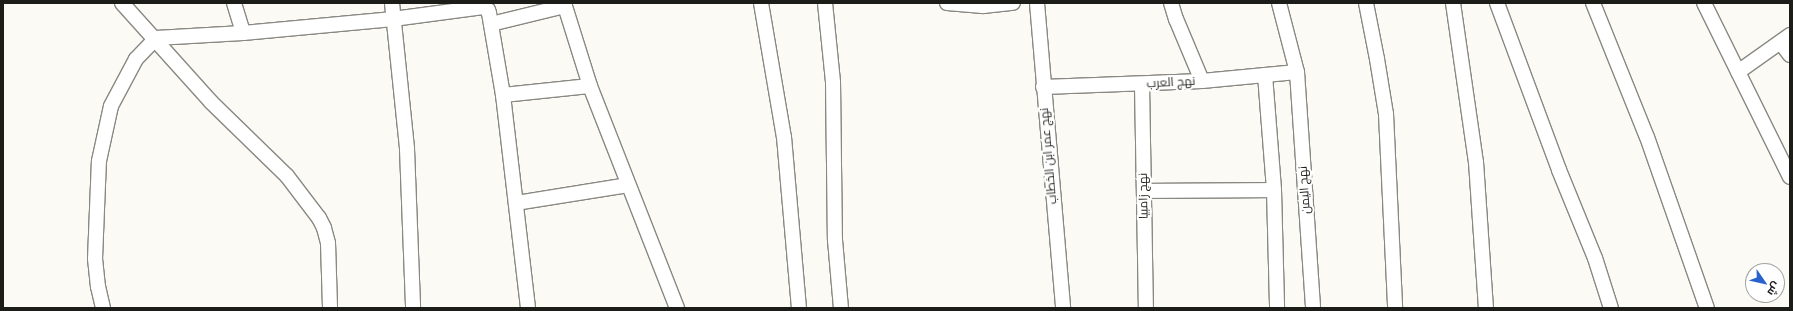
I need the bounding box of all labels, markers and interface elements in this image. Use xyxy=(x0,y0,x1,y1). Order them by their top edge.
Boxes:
street label: نهج العرب xyxy=(1146,75,1196,91)
street label: نهج عمر ابن الخطاب xyxy=(1038,107,1060,205)
street label: نهج اليمن xyxy=(1296,165,1314,215)
street label: نهج زامبيا xyxy=(1136,173,1152,219)
north arrow xyxy=(1745,263,1785,303)
text: ش xyxy=(1765,280,1783,298)

